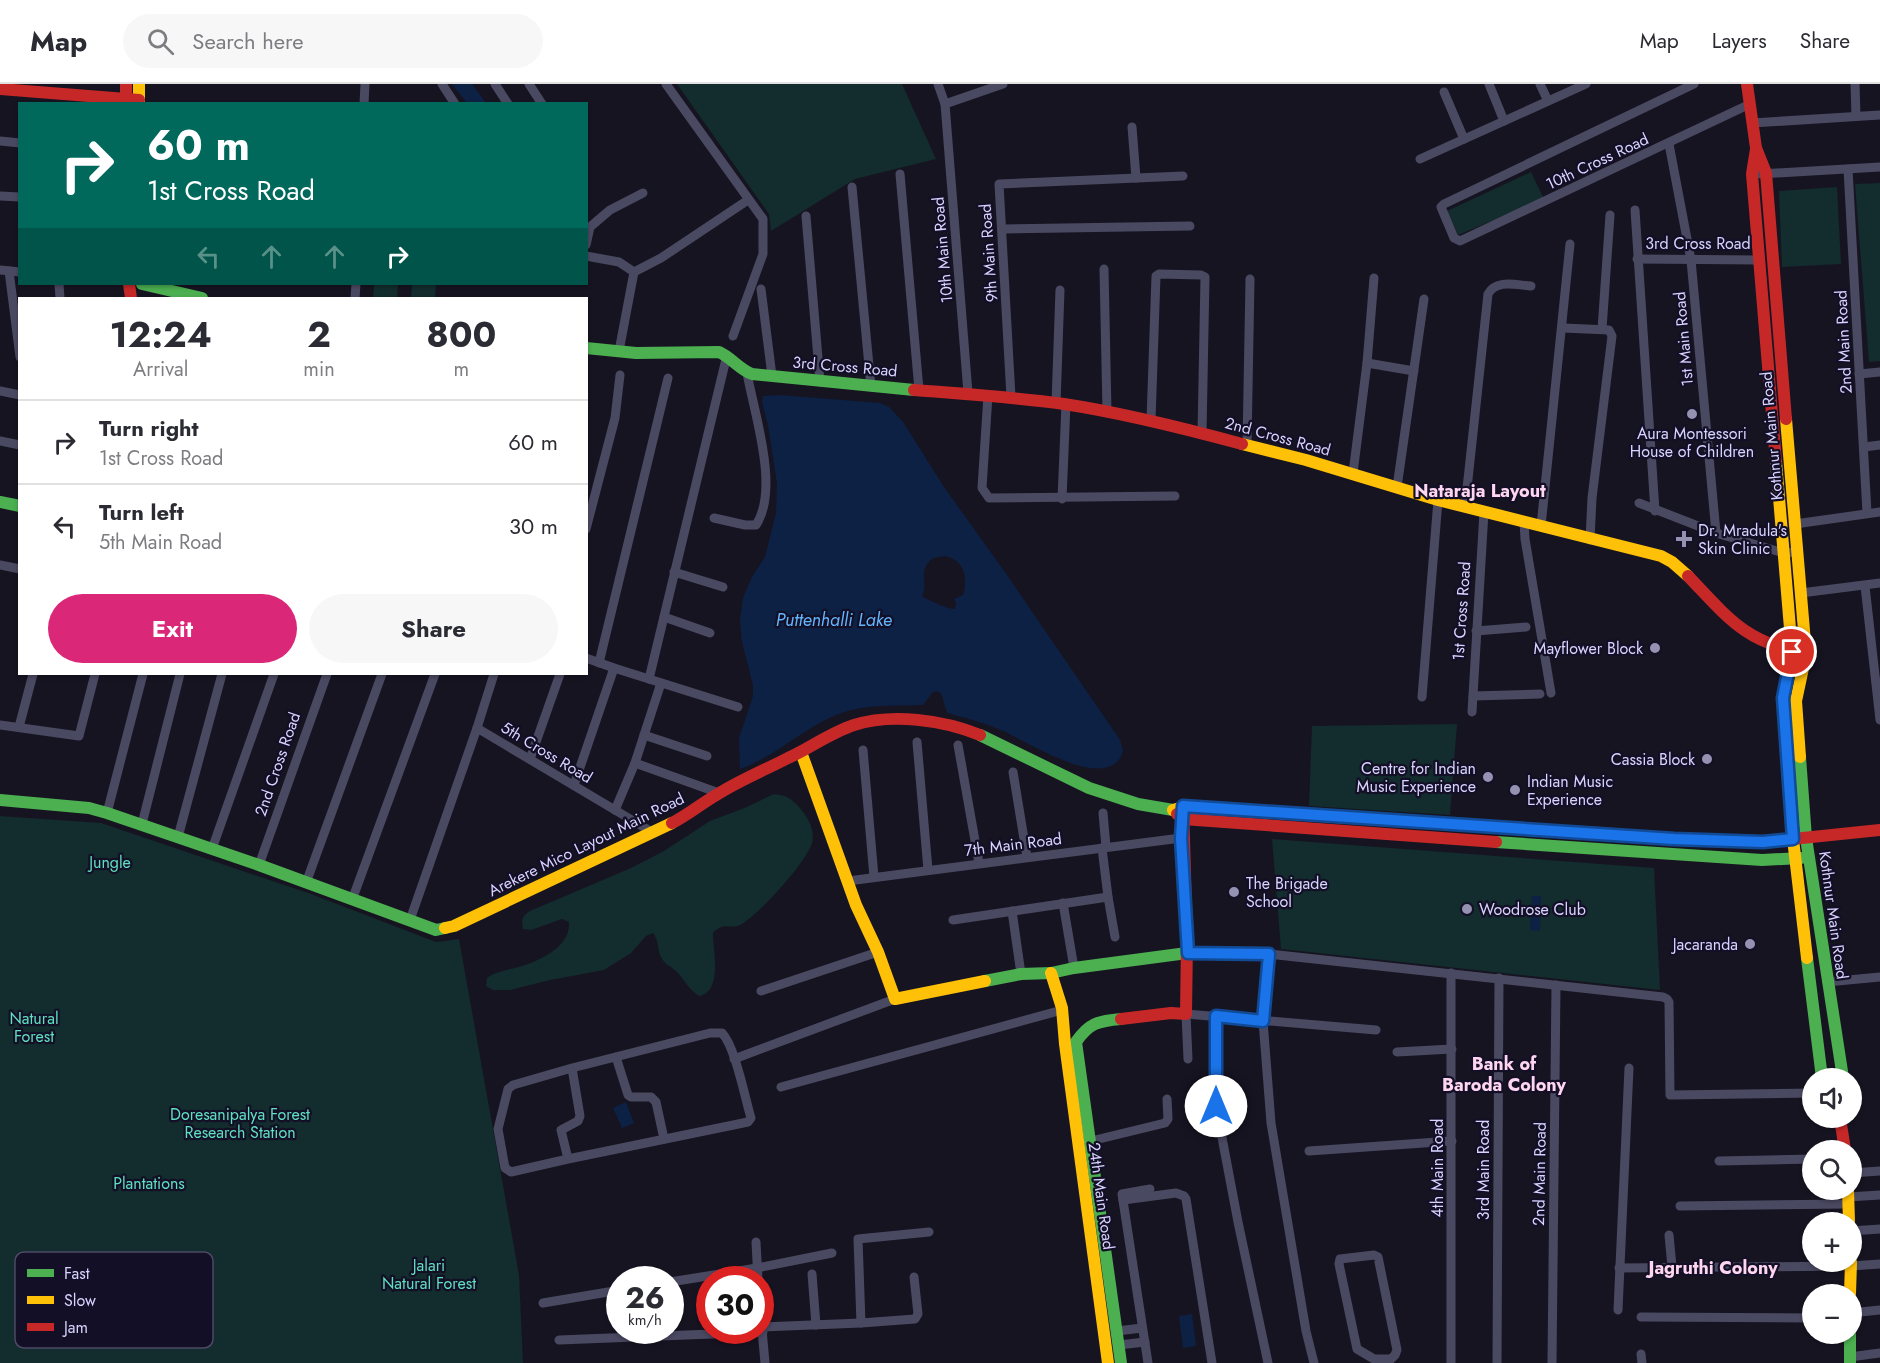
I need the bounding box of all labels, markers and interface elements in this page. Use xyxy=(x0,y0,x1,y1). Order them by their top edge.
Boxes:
search box xyxy=(123,14,543,68)
text: Map xyxy=(30,21,87,62)
icon: search xyxy=(144,25,177,58)
text: Search here xyxy=(192,25,304,57)
text: Map xyxy=(1640,26,1679,56)
text: Layers xyxy=(1712,26,1767,56)
text: Share xyxy=(1800,26,1850,56)
text: 60 m xyxy=(147,115,250,176)
icon: right xyxy=(48,126,126,204)
street label: 10th Cross Road xyxy=(1542,128,1652,195)
text: 1st Cross Road xyxy=(147,171,315,210)
street label: 10th Main Road xyxy=(926,196,959,304)
street label: 9th Main Road xyxy=(974,203,1003,303)
street label: 3rd Cross Road xyxy=(1645,232,1751,255)
icon: left xyxy=(192,240,225,273)
icon: ahead xyxy=(255,240,288,273)
icon: ahead xyxy=(318,240,351,273)
icon: right xyxy=(381,240,414,273)
street label: 2nd Main Road xyxy=(1829,289,1858,394)
street label: 1st Main Road xyxy=(1668,291,1699,387)
text: 12:24 xyxy=(110,308,212,360)
text: 2 xyxy=(307,308,331,360)
text: 800 xyxy=(426,308,496,360)
street label: 3rd Cross Road xyxy=(792,350,898,383)
text: Arrival xyxy=(133,355,188,384)
text: min xyxy=(303,355,335,384)
text: m xyxy=(454,355,469,384)
street label: Kothnur Main Road xyxy=(1754,371,1789,501)
marker: Aura Montessori House of Children xyxy=(1685,407,1699,421)
street label: 2nd Cross Road xyxy=(1222,411,1333,462)
text: Turn right xyxy=(99,412,199,444)
place label: Aura Montessori House of Children xyxy=(1630,422,1754,463)
icon: right xyxy=(48,426,81,459)
text: 60 m xyxy=(508,426,558,458)
text: 1st Cross Road xyxy=(99,444,223,473)
district label: Nataraja Layout xyxy=(1414,478,1546,504)
text: Turn left xyxy=(99,496,184,528)
icon: left xyxy=(48,510,81,543)
text: 30 m xyxy=(509,510,558,542)
place label: Dr. Mradula's Skin Clinic xyxy=(1698,519,1787,560)
text: 5th Main Road xyxy=(99,528,222,557)
marker: Dr. Mradula's Skin Clinic xyxy=(1675,530,1693,548)
street label: 1st Cross Road xyxy=(1447,561,1476,661)
button: Exit xyxy=(48,594,297,663)
button: Share xyxy=(309,594,558,663)
water label: Puttenhalli Lake xyxy=(776,607,892,633)
pin xyxy=(1766,626,1817,677)
icon: arrive xyxy=(1775,635,1808,668)
place label: Mayflower Block xyxy=(1533,637,1644,660)
marker: Mayflower Block xyxy=(1648,641,1662,655)
street label: 2nd Cross Road xyxy=(249,709,306,819)
street label: 5th Cross Road xyxy=(497,716,597,789)
place label: Cassia Block xyxy=(1611,748,1696,771)
marker: Cassia Block xyxy=(1700,752,1714,766)
place label: Centre for Indian Music Experience xyxy=(1357,757,1476,798)
marker: Centre for Indian Music Experience xyxy=(1481,770,1495,784)
place label: Indian Music Experience xyxy=(1527,770,1613,811)
marker: Indian Music Experience xyxy=(1508,783,1522,797)
street label: Arekere Mico Layout Main Road xyxy=(484,787,688,902)
street label: 7th Main Road xyxy=(963,827,1063,862)
street label: Kothnur Main Road xyxy=(1813,850,1854,981)
park label: Jungle xyxy=(87,851,131,874)
place label: The Brigade School xyxy=(1246,872,1328,913)
marker: The Brigade School xyxy=(1227,885,1241,899)
place label: Woodrose Club xyxy=(1479,898,1586,921)
marker: Woodrose Club xyxy=(1460,902,1474,916)
place label: Jacaranda xyxy=(1671,933,1738,956)
marker: Jacaranda xyxy=(1743,937,1757,951)
park label: Natural Forest xyxy=(9,1007,59,1048)
district label: Bank of Baroda Colony xyxy=(1442,1051,1567,1098)
map controls xyxy=(1802,1068,1862,1344)
button: sound xyxy=(1802,1068,1862,1128)
position arrow xyxy=(1184,1074,1248,1138)
park label: Doresanipalya Forest Research Station xyxy=(170,1103,310,1144)
street label: 4th Main Road xyxy=(1426,1119,1449,1217)
street label: 3rd Main Road xyxy=(1472,1120,1495,1220)
street label: 2nd Main Road xyxy=(1527,1122,1552,1226)
button: search xyxy=(1802,1140,1862,1200)
street label: 24th Main Road xyxy=(1083,1141,1120,1251)
park label: Plantations xyxy=(113,1172,185,1195)
button: + xyxy=(1802,1212,1862,1272)
legend xyxy=(15,1252,213,1348)
park label: Jalari Natural Forest xyxy=(382,1254,476,1295)
district label: Jagruthi Colony xyxy=(1645,1255,1778,1281)
text: Fast xyxy=(64,1262,90,1285)
speed limit sign: 30 xyxy=(696,1266,774,1344)
text: 26 xyxy=(625,1276,665,1319)
button: − xyxy=(1802,1284,1862,1344)
text: Slow xyxy=(64,1289,96,1312)
text: km/h xyxy=(628,1309,662,1331)
text: Jam xyxy=(62,1316,88,1339)

